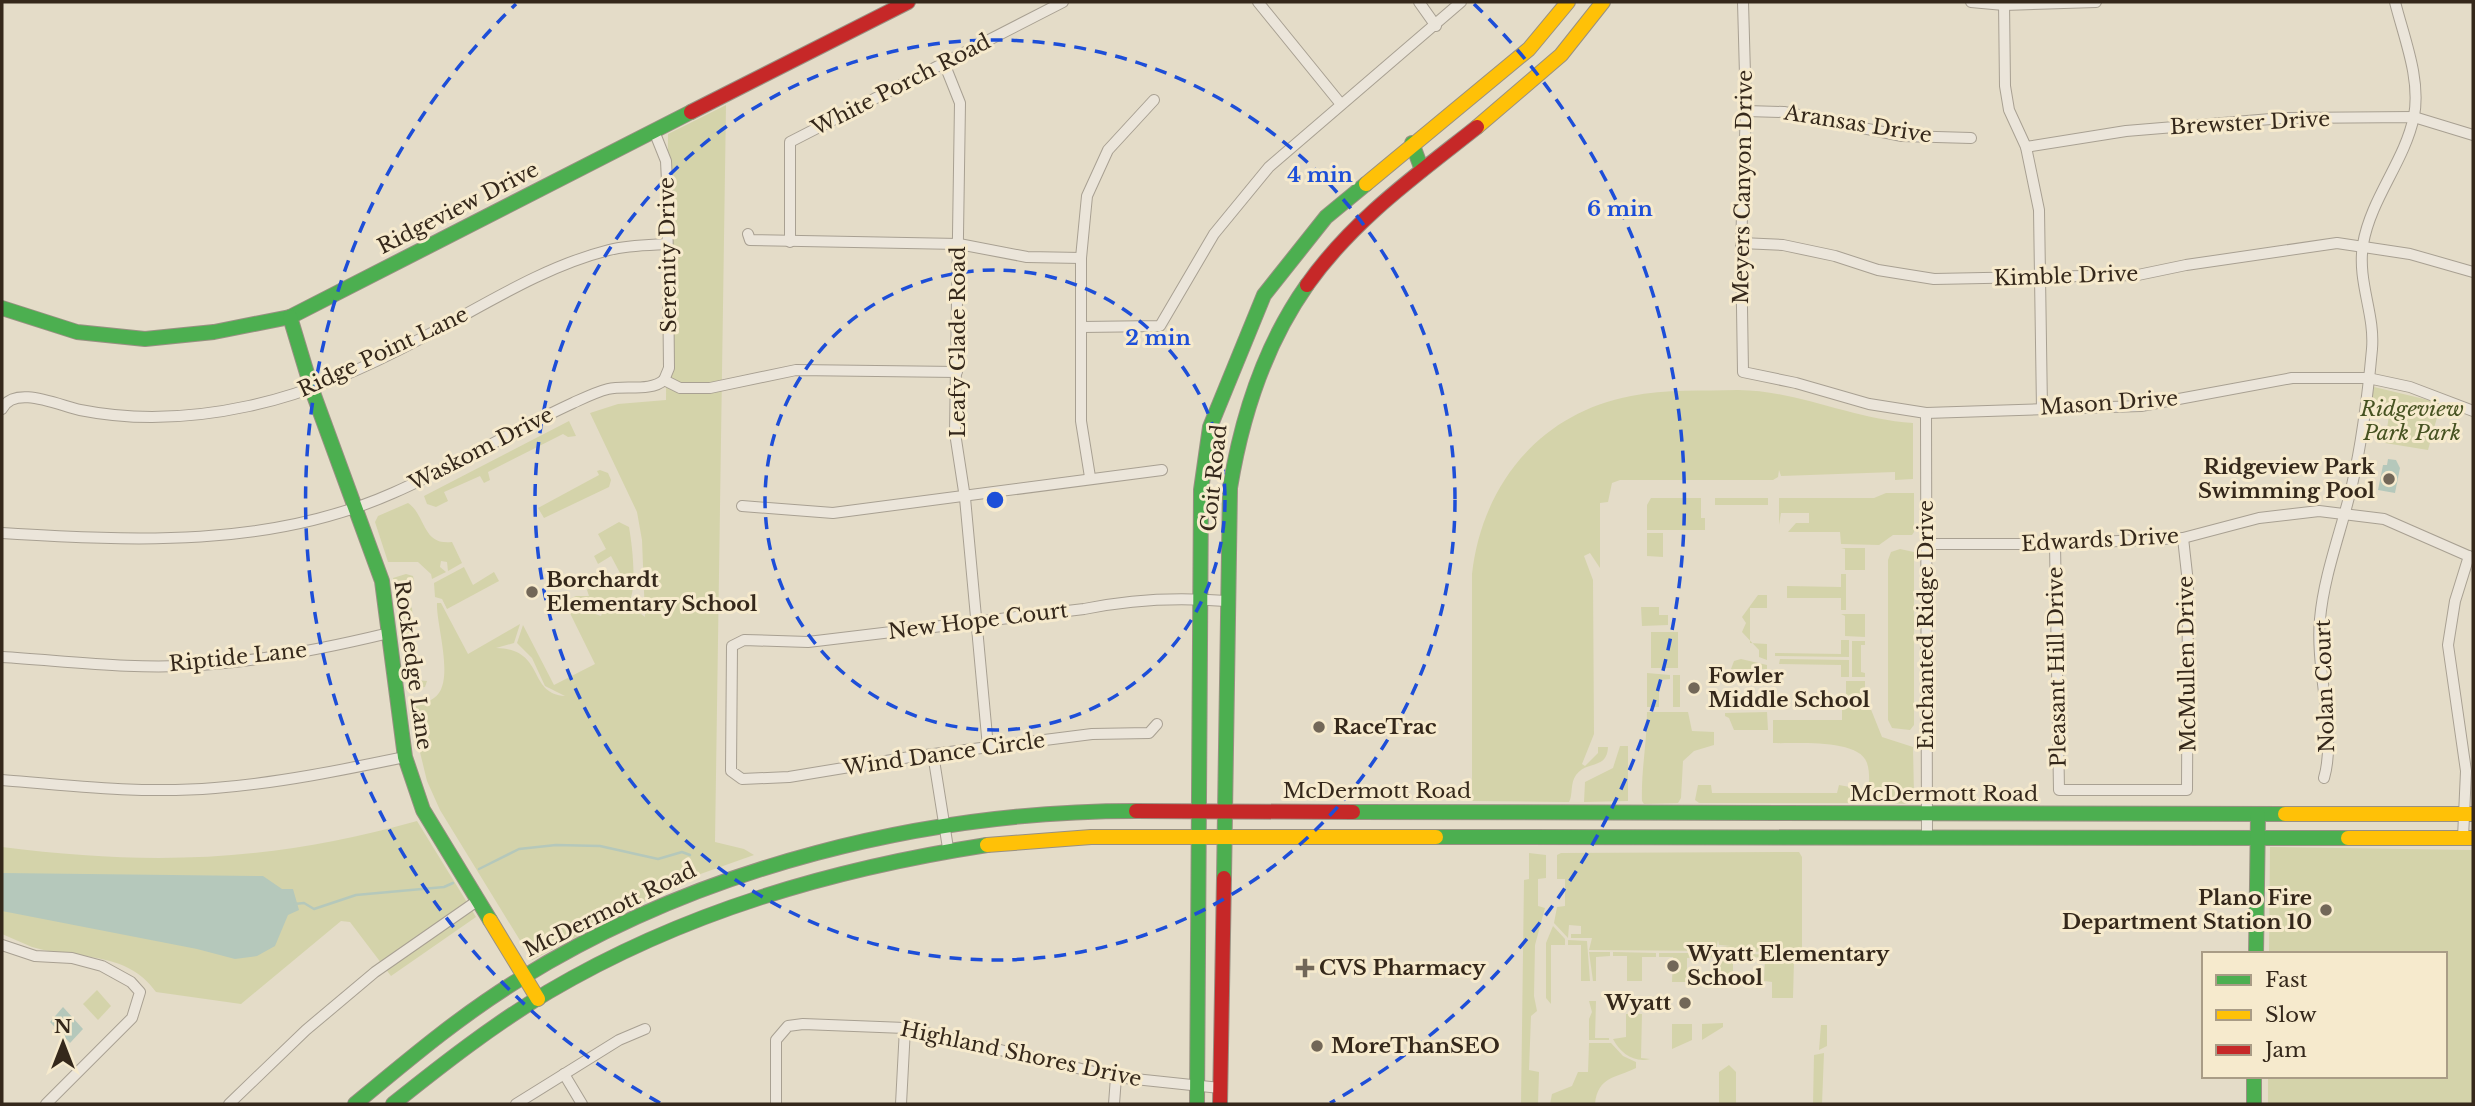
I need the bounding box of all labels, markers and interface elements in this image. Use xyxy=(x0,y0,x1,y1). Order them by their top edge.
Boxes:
street label: White Porch Road xyxy=(806,29,995,142)
street label: Meyers Canyon Drive xyxy=(1728,70,1758,304)
street label: Aransas Drive xyxy=(1781,99,1934,149)
street label: Brewster Drive xyxy=(2169,106,2331,140)
street label: Ridgeview Drive xyxy=(373,156,543,260)
text: 4 min xyxy=(1287,162,1353,188)
street label: Serenity Drive xyxy=(654,177,682,333)
text: 6 min xyxy=(1587,196,1653,222)
street label: Leafy Glade Road xyxy=(945,246,971,438)
street label: Kimble Drive xyxy=(1993,260,2139,292)
street label: Ridge Point Lane xyxy=(294,301,472,403)
text: 2 min xyxy=(1125,325,1191,351)
street label: Mason Drive xyxy=(2039,385,2179,421)
park label: Ridgeview Park Park xyxy=(2359,396,2464,446)
street label: Waskom Drive xyxy=(404,401,558,497)
street label: Coit Road xyxy=(1195,423,1233,533)
place label: Ridgeview Park Swimming Pool xyxy=(2198,454,2376,504)
marker: Ridgeview Park Swimming Pool xyxy=(2381,471,2397,487)
centre of rings xyxy=(983,488,1007,512)
street label: Enchanted Ridge Drive xyxy=(1913,500,1939,750)
street label: Edwards Drive xyxy=(2020,523,2180,557)
street label: Pleasant Hill Drive xyxy=(2042,566,2072,768)
place label: Borchardt Elementary School xyxy=(546,567,758,617)
street label: McMullen Drive xyxy=(2172,576,2202,752)
street label: Rockledge Lane xyxy=(388,578,438,752)
marker: Borchardt Elementary School xyxy=(524,584,540,600)
street label: New Hope Court xyxy=(887,597,1069,645)
street label: Nolan Court xyxy=(2310,619,2340,753)
street label: Riptide Lane xyxy=(168,637,308,677)
place label: Fowler Middle School xyxy=(1708,663,1871,713)
marker: Fowler Middle School xyxy=(1686,680,1702,696)
place label: RaceTrac xyxy=(1333,714,1437,740)
marker: RaceTrac xyxy=(1311,719,1327,735)
street label: Wind Dance Circle xyxy=(840,727,1047,781)
street label: McDermott Road xyxy=(1283,778,1471,804)
street label: McDermott Road xyxy=(1850,781,2038,807)
street label: McDermott Road xyxy=(520,857,700,963)
place label: Plano Fire Department Station 10 xyxy=(2062,885,2312,935)
marker: Plano Fire Department Station 10 xyxy=(2318,902,2334,918)
place label: Wyatt Elementary School xyxy=(1686,941,1890,991)
legend xyxy=(2202,952,2447,1078)
place label: CVS Pharmacy xyxy=(1319,955,1486,981)
marker: Wyatt Elementary School xyxy=(1665,958,1681,974)
marker: CVS Pharmacy xyxy=(1297,960,1313,976)
text: Fast xyxy=(2265,967,2307,993)
place label: Wyatt xyxy=(1604,990,1671,1016)
marker: Wyatt xyxy=(1677,995,1693,1011)
text: Slow xyxy=(2265,1002,2317,1028)
north arrow xyxy=(28,1008,98,1078)
text: N xyxy=(54,1015,72,1038)
street label: Highland Shores Drive xyxy=(898,1016,1144,1092)
place label: MoreThanSEO xyxy=(1331,1033,1500,1059)
text: Jam xyxy=(2262,1037,2307,1063)
marker: MoreThanSEO xyxy=(1309,1038,1325,1054)

